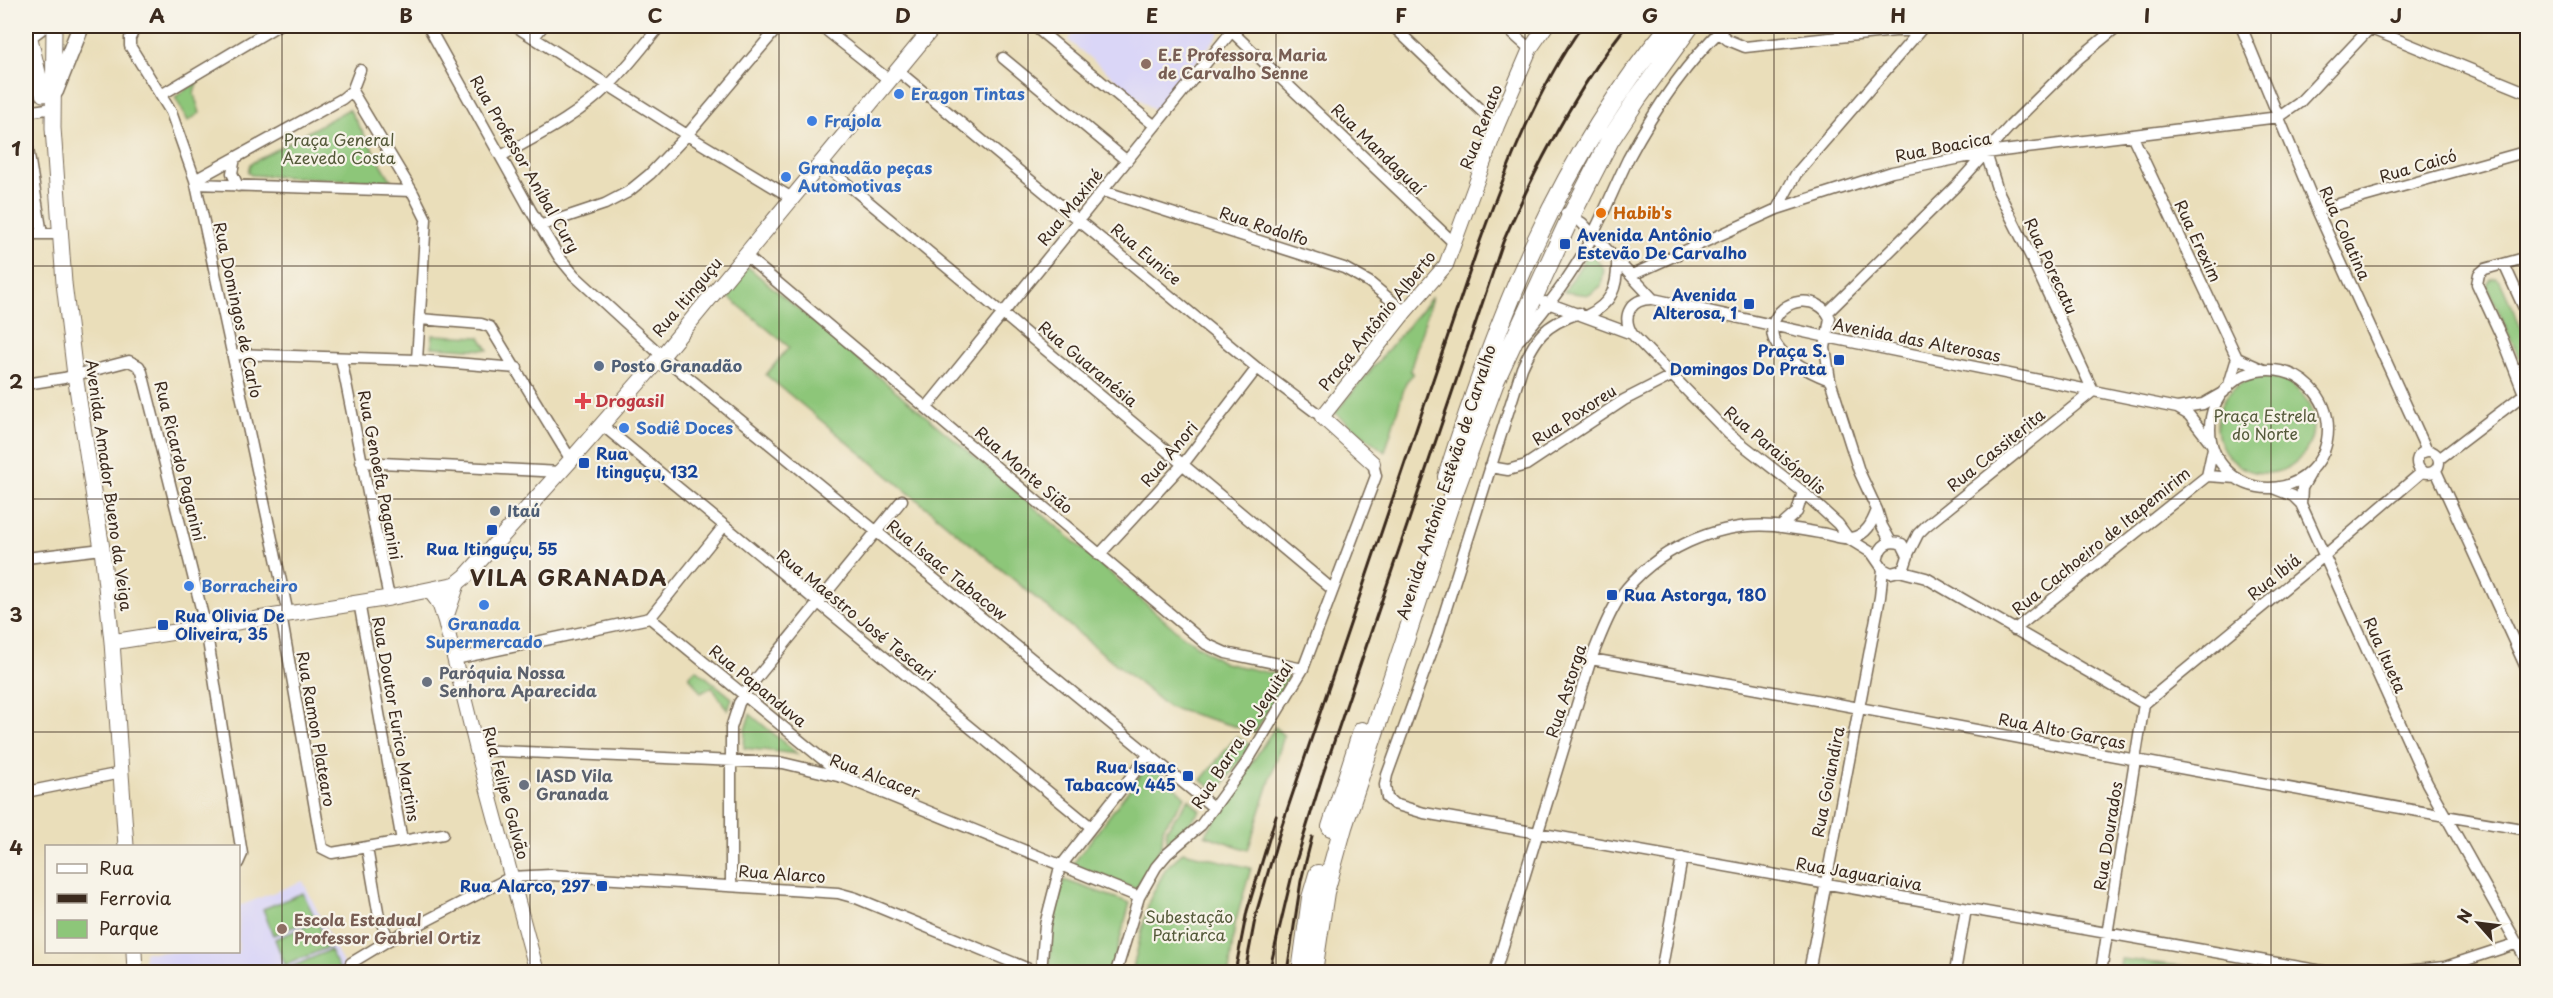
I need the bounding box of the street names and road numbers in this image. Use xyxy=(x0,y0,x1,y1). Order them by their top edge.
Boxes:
street label: Rua Professor Aníbal Cury xyxy=(465,70,587,257)
street label: Rua Renato xyxy=(1453,81,1507,173)
street label: Rua Mandaguaí xyxy=(1326,97,1431,200)
street label: Rua Boacica xyxy=(1893,125,1993,167)
street label: Rua Caicó xyxy=(2376,143,2459,188)
street label: Rua Maxiné xyxy=(1031,163,1108,250)
street label: Rua Colatina xyxy=(2314,182,2377,284)
street label: Rua Erexim xyxy=(2169,196,2228,286)
street label: Rua Rodolfo xyxy=(1217,199,1312,251)
street label: Rua Porecatu xyxy=(2019,213,2085,318)
street label: Rua Eunice xyxy=(1106,217,1187,290)
street label: Rua Domingos de Carlo xyxy=(209,220,269,400)
street label: Praça Antônio Alberto xyxy=(1312,245,1441,396)
street label: Rua Itinguçu xyxy=(646,251,727,342)
street label: Avenida das Alterosas xyxy=(1831,311,2003,367)
street label: Rua Guaranésia xyxy=(1034,314,1144,412)
street label: Avenida Antônio Estêvão de Carvalho xyxy=(1389,341,1501,622)
street label: Avenida Amador Bueno da Veiga xyxy=(80,358,140,612)
street label: Rua Ricardo Paganini xyxy=(149,378,212,543)
street label: Rua Poxoreu xyxy=(1527,378,1620,450)
street label: Rua Genoefa Paganini xyxy=(353,388,409,562)
street label: Rua Paraisópolis xyxy=(1720,399,1832,499)
street label: Rua Cassiterita xyxy=(1941,402,2050,496)
street label: Rua Anori xyxy=(1134,416,1203,491)
street label: Rua Monte Sião xyxy=(970,420,1079,519)
street label: Rua Cachoeiro de Itapemirim xyxy=(2006,461,2195,620)
street label: Rua Isaac Tabacow xyxy=(882,513,1014,626)
street label: Rua Maestro José Tescari xyxy=(772,543,941,686)
street label: Rua Ibiá xyxy=(2241,547,2305,605)
street label: Rua Itueta xyxy=(2358,613,2413,697)
street label: Rua Doutor Eurico Martins xyxy=(367,614,427,823)
street label: Rua Papanduva xyxy=(705,638,813,732)
street label: Rua Astorga xyxy=(1539,641,1591,741)
street label: Rua Ramon Platearo xyxy=(291,649,342,809)
street label: Rua Barra do Jequitaí xyxy=(1184,655,1298,813)
street label: Rua Alto Garças xyxy=(1996,706,2128,754)
street label: Rua Felipe Galvão xyxy=(478,724,536,862)
street label: Rua Goiandira xyxy=(1805,724,1850,839)
street label: Rua Alcacer xyxy=(827,747,925,803)
street label: Rua Dourados xyxy=(2087,780,2127,892)
street label: Rua Jaguariaiva xyxy=(1794,850,1924,896)
street label: Rua Alarco xyxy=(738,858,827,888)

